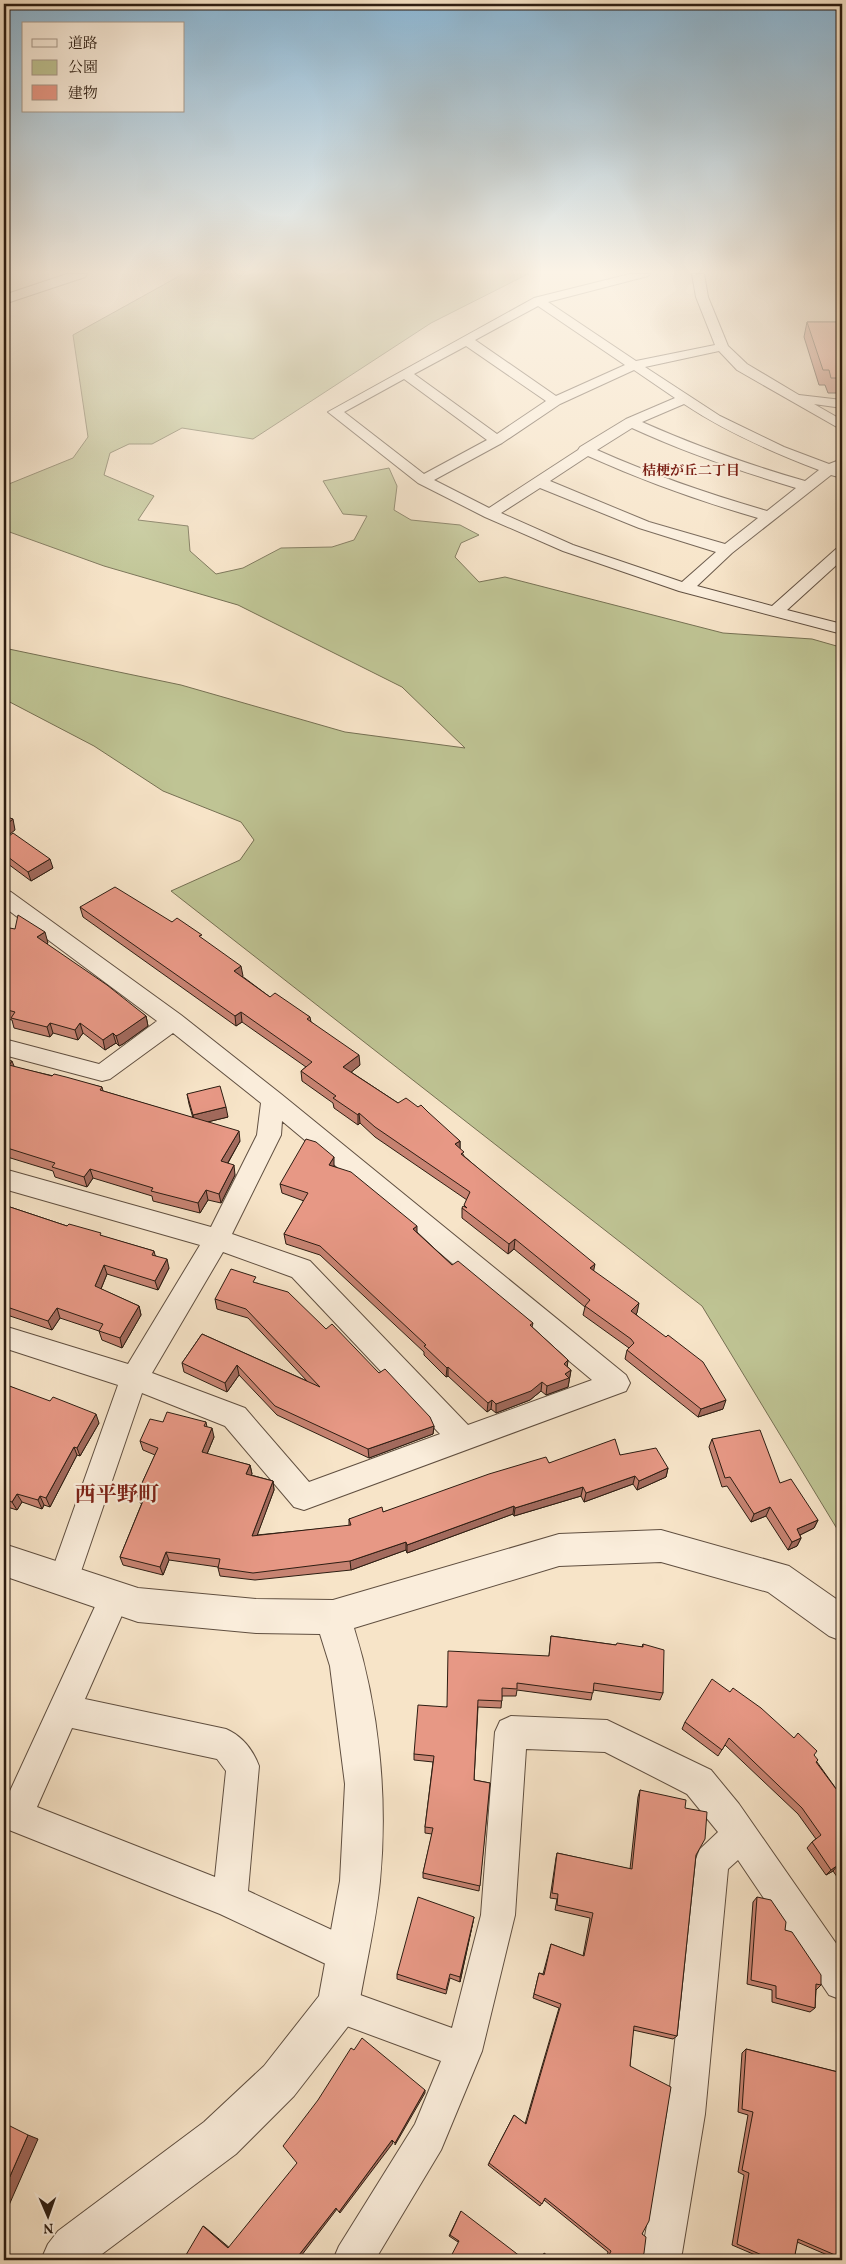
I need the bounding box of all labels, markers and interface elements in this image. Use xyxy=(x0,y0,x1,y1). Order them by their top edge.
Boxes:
legend xyxy=(22,22,185,112)
text: 道路 xyxy=(68,34,98,55)
text: 公園 xyxy=(68,58,98,79)
text: 建物 xyxy=(68,84,98,105)
district label: 桔梗が丘二丁目 xyxy=(642,462,740,481)
district label: 西平野町 xyxy=(75,1481,159,1510)
north arrow xyxy=(22,2192,72,2242)
text: N xyxy=(43,2218,54,2237)

